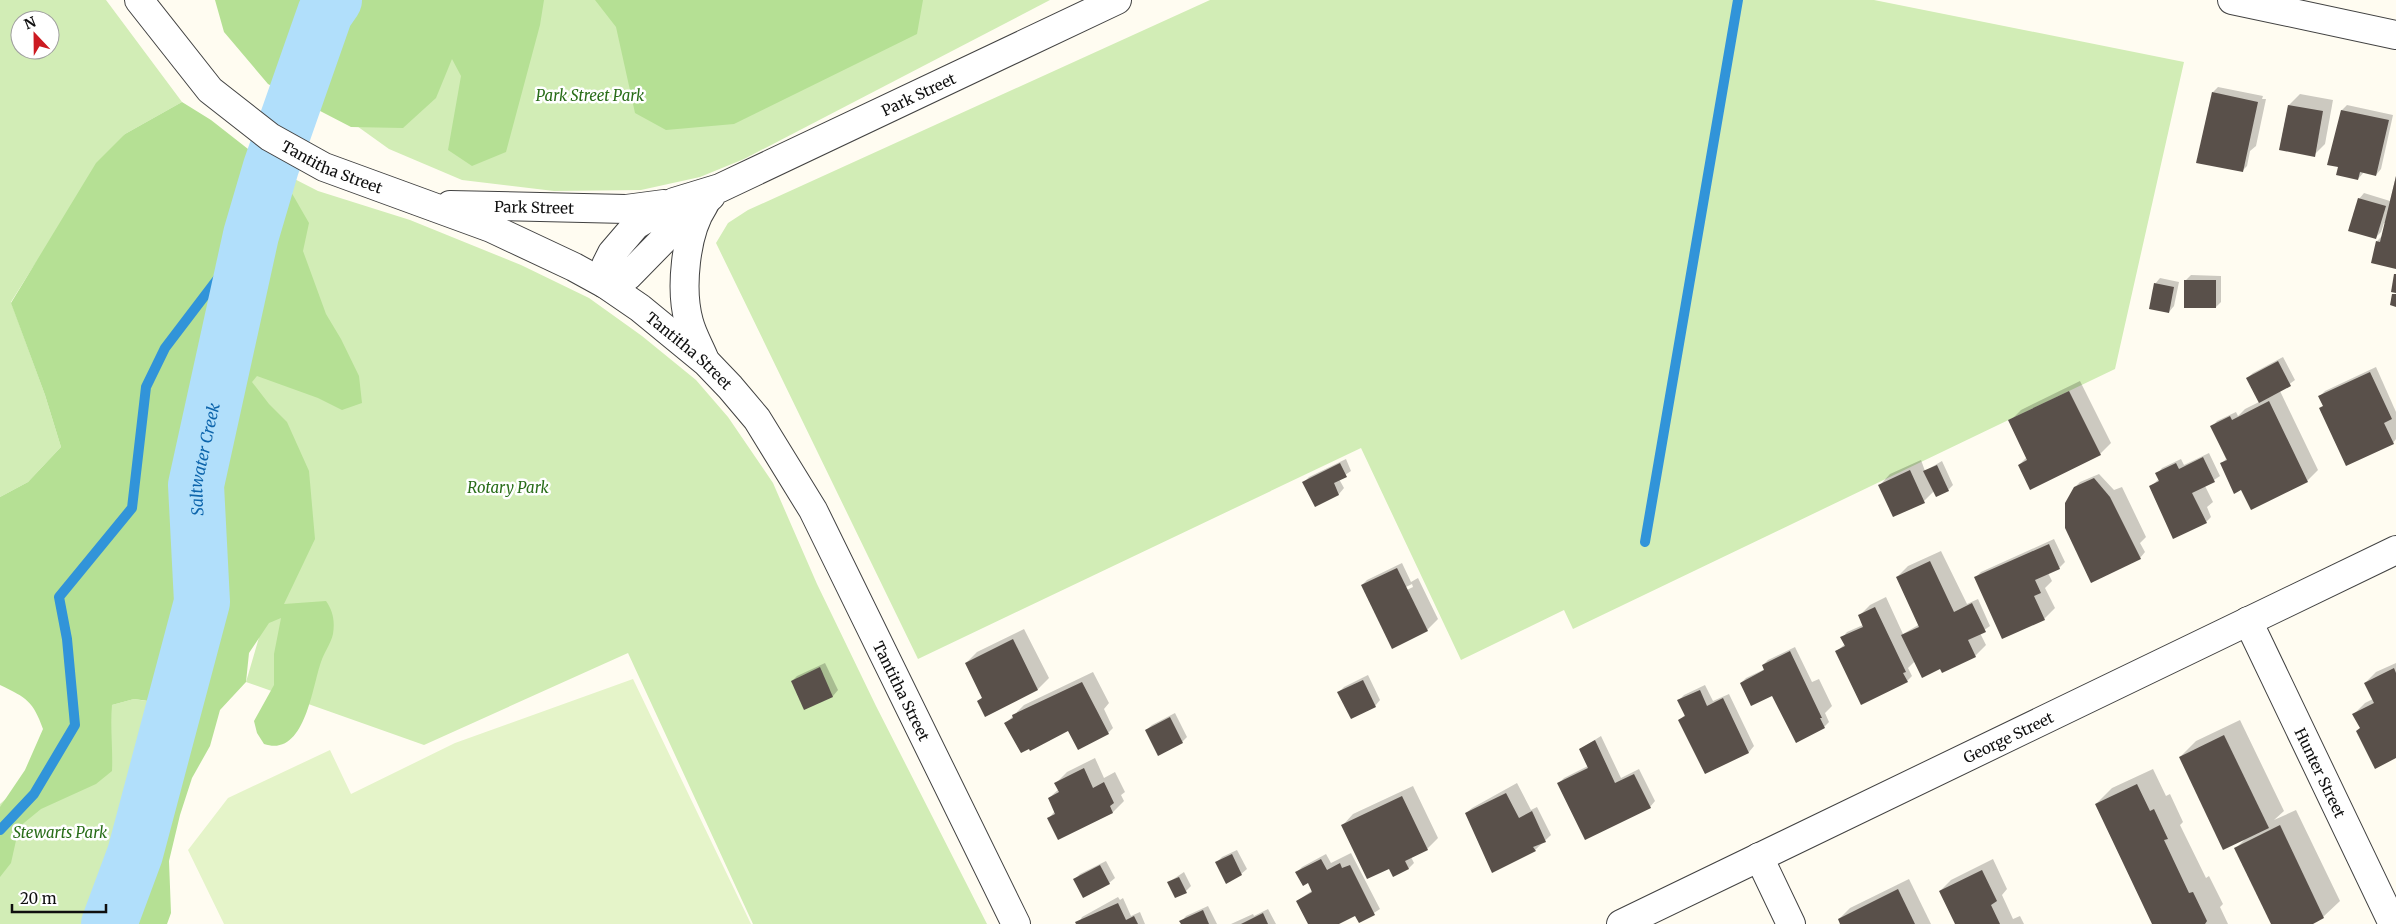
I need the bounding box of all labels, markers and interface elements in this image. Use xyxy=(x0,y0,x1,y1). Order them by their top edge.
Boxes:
north arrow xyxy=(10,10,60,60)
text: N xyxy=(22,13,39,33)
street label: Park Street xyxy=(878,68,959,120)
park label: Park Street Park xyxy=(536,86,645,105)
street label: Tantitha Street xyxy=(278,136,385,197)
street label: Park Street xyxy=(494,197,574,217)
street label: Tantitha Street xyxy=(642,307,737,393)
water label: Saltwater Creek xyxy=(186,401,224,516)
park label: Rotary Park xyxy=(467,478,549,497)
street label: Tantitha Street xyxy=(869,638,934,744)
street label: George Street xyxy=(1960,707,2057,767)
street label: Hunter Street xyxy=(2291,725,2350,821)
park label: Stewarts Park xyxy=(13,823,108,842)
scale bar xyxy=(12,882,106,914)
text: 20 m xyxy=(20,889,57,908)

